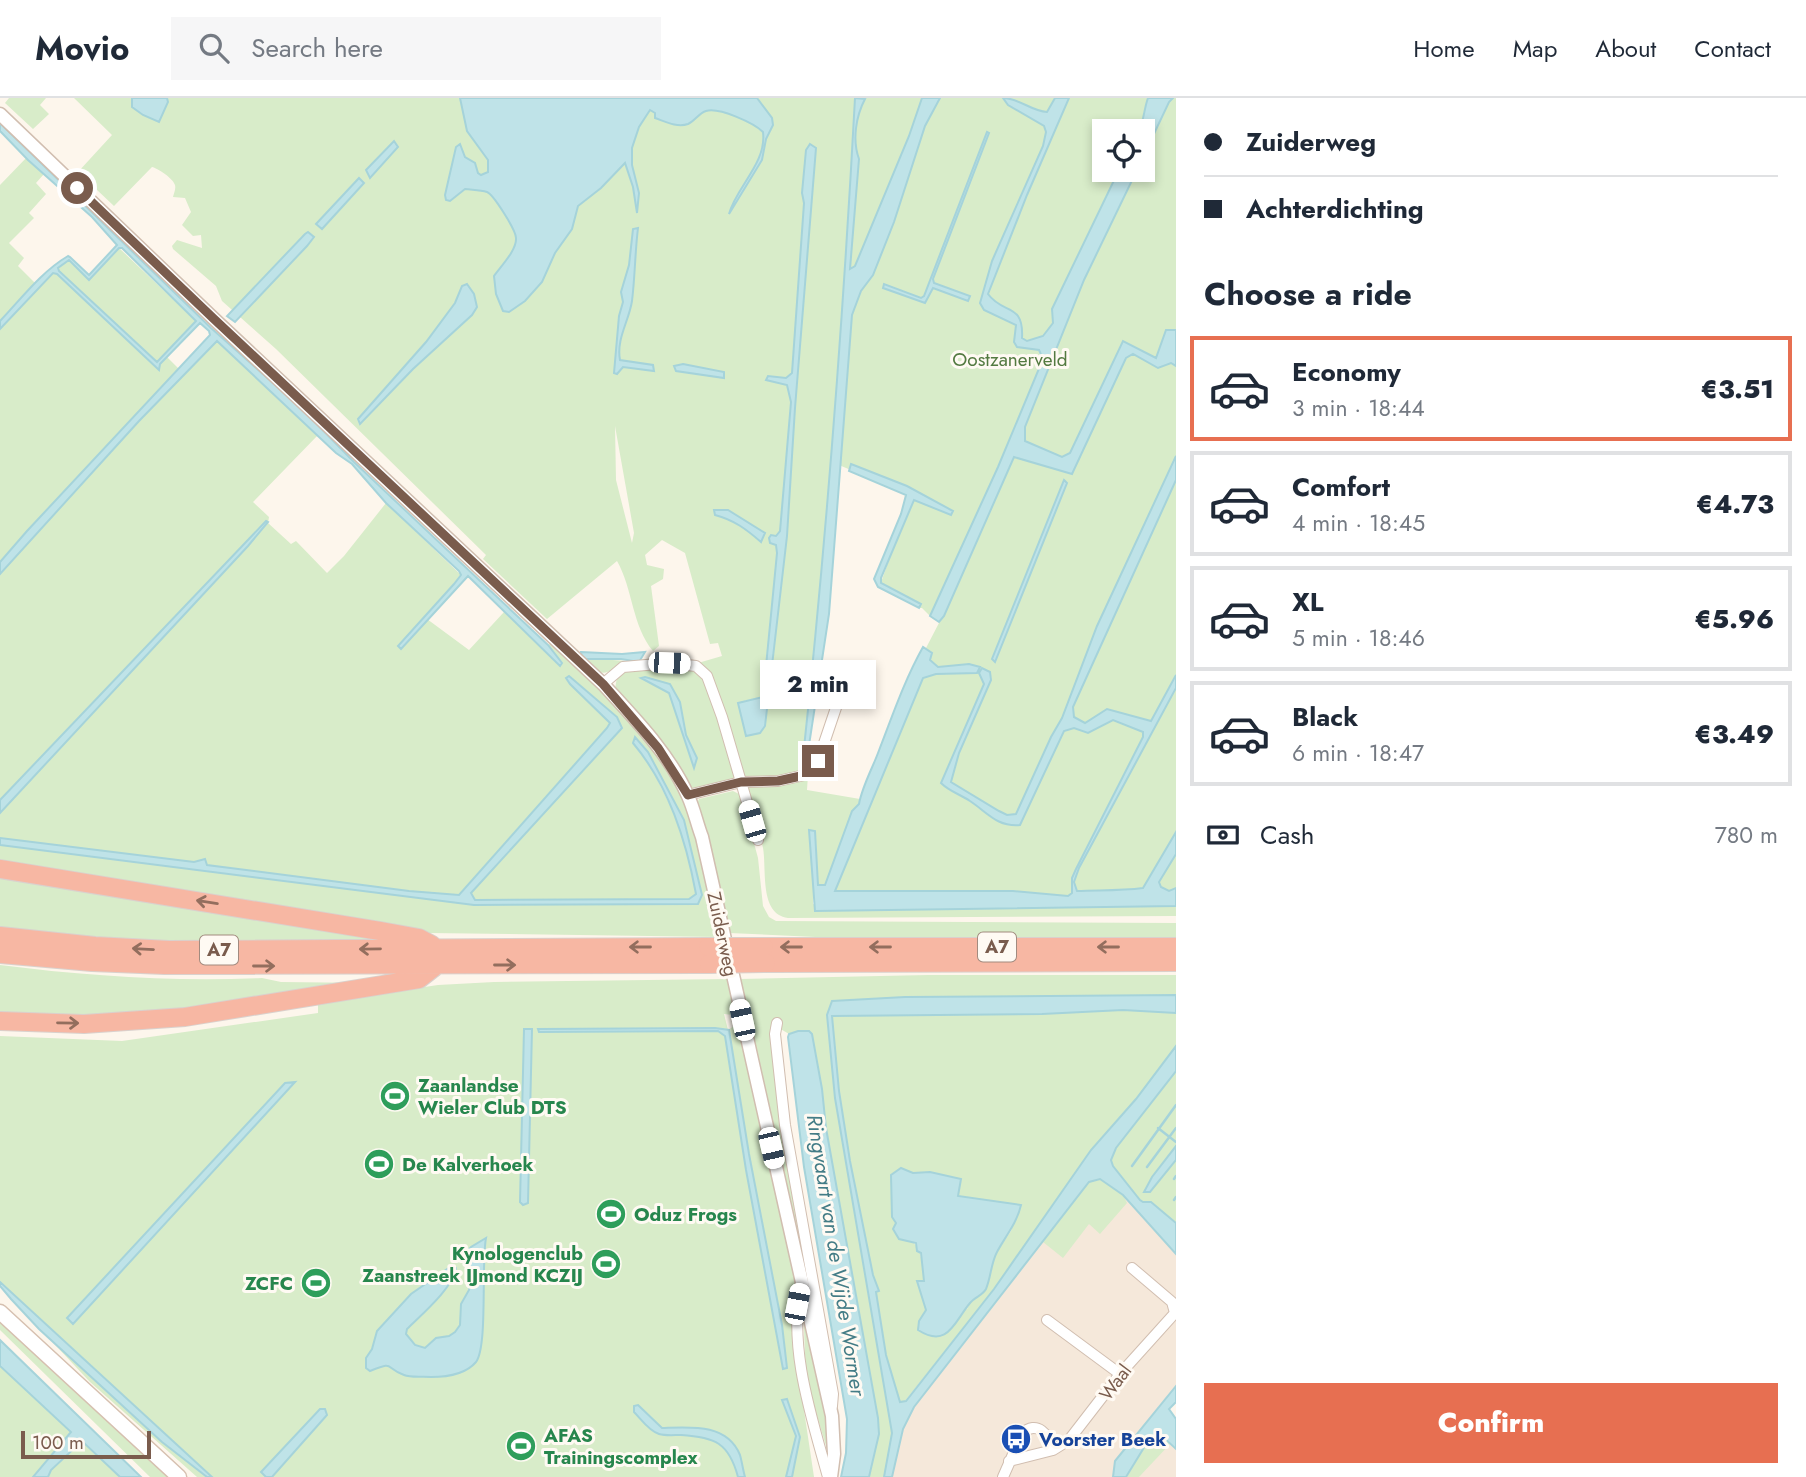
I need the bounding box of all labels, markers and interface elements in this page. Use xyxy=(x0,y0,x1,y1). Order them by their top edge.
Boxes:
search box xyxy=(171,17,661,80)
text: Movio xyxy=(35,25,129,72)
icon: search xyxy=(195,29,233,67)
text: Search here xyxy=(251,29,383,67)
text: Home xyxy=(1413,31,1475,66)
text: Map xyxy=(1513,31,1557,66)
text: About xyxy=(1595,31,1656,66)
text: Contact xyxy=(1694,31,1771,66)
map controls xyxy=(1092,119,1155,182)
button: locate xyxy=(1092,119,1155,182)
text: Zuiderweg xyxy=(1246,123,1376,161)
route start xyxy=(61,172,93,204)
text: Achterdichting xyxy=(1246,190,1424,228)
text: Choose a ride xyxy=(1204,271,1412,317)
park label: Oostzanerveld xyxy=(952,346,1068,373)
text: Economy xyxy=(1292,353,1401,391)
icon: car xyxy=(1208,357,1271,420)
text: €3.51 xyxy=(1700,370,1774,408)
text: 3 min · 18:44 xyxy=(1292,391,1425,425)
text: Comfort xyxy=(1292,468,1390,506)
icon: car xyxy=(1208,472,1271,535)
text: €4.73 xyxy=(1696,485,1774,523)
text: 4 min · 18:45 xyxy=(1292,506,1425,540)
text: XL xyxy=(1292,583,1324,621)
icon: car xyxy=(1208,587,1271,650)
text: €5.96 xyxy=(1694,600,1774,638)
text: 5 min · 18:46 xyxy=(1292,621,1425,655)
car xyxy=(648,652,691,674)
callout: 2 min xyxy=(760,660,876,708)
text: 2 min xyxy=(787,667,849,701)
text: Black xyxy=(1292,698,1358,736)
icon: car xyxy=(1208,702,1271,765)
text: €3.49 xyxy=(1694,715,1774,753)
text: 6 min · 18:47 xyxy=(1292,736,1424,770)
route end xyxy=(802,745,834,777)
car xyxy=(737,798,768,844)
icon: cash xyxy=(1204,816,1242,854)
text: Cash xyxy=(1260,816,1314,854)
text: 780 m xyxy=(1715,818,1778,852)
street label: Zuiderweg xyxy=(700,889,745,979)
one-way arrow xyxy=(196,895,219,908)
road number: A7 xyxy=(978,932,1016,962)
road number: A7 xyxy=(200,936,238,964)
one-way arrow xyxy=(629,940,652,954)
one-way arrow xyxy=(779,940,802,954)
one-way arrow xyxy=(869,940,892,954)
one-way arrow xyxy=(1097,940,1120,954)
one-way arrow xyxy=(132,942,154,955)
one-way arrow xyxy=(359,942,382,956)
one-way arrow xyxy=(493,958,516,972)
one-way arrow xyxy=(252,959,275,973)
car xyxy=(728,997,757,1043)
one-way arrow xyxy=(56,1017,79,1030)
place label: Zaanlandse Wieler Club DTS xyxy=(418,1072,567,1121)
sports icon: Zaanlandse Wieler Club DTS xyxy=(378,1079,412,1113)
water label: Ringvaart van de Wijde Wormer xyxy=(799,1112,873,1399)
car xyxy=(757,1125,786,1171)
sports icon: De Kalverhoek xyxy=(362,1147,396,1181)
place label: De Kalverhoek xyxy=(402,1151,533,1178)
sports icon: Oduz Frogs xyxy=(594,1197,628,1231)
place label: Oduz Frogs xyxy=(634,1201,737,1228)
place label: Kynologenclub Zaanstreek IJmond KCZIJ xyxy=(362,1240,583,1289)
sports icon: Kynologenclub Zaanstreek IJmond KCZIJ xyxy=(589,1247,623,1281)
sports icon: ZCFC xyxy=(299,1266,333,1300)
place label: ZCFC xyxy=(245,1270,293,1297)
car xyxy=(783,1281,812,1327)
street label: Waal xyxy=(1093,1358,1138,1406)
button: Confirm xyxy=(1204,1383,1778,1463)
place label: AFAS Trainingscomplex xyxy=(543,1422,698,1471)
bus stop icon: Voorster Beek xyxy=(999,1422,1033,1456)
place label: Voorster Beek xyxy=(1038,1426,1166,1453)
scale bar xyxy=(21,1428,150,1460)
text: 100 m xyxy=(32,1429,84,1456)
sports icon: AFAS Trainingscomplex xyxy=(504,1429,538,1463)

